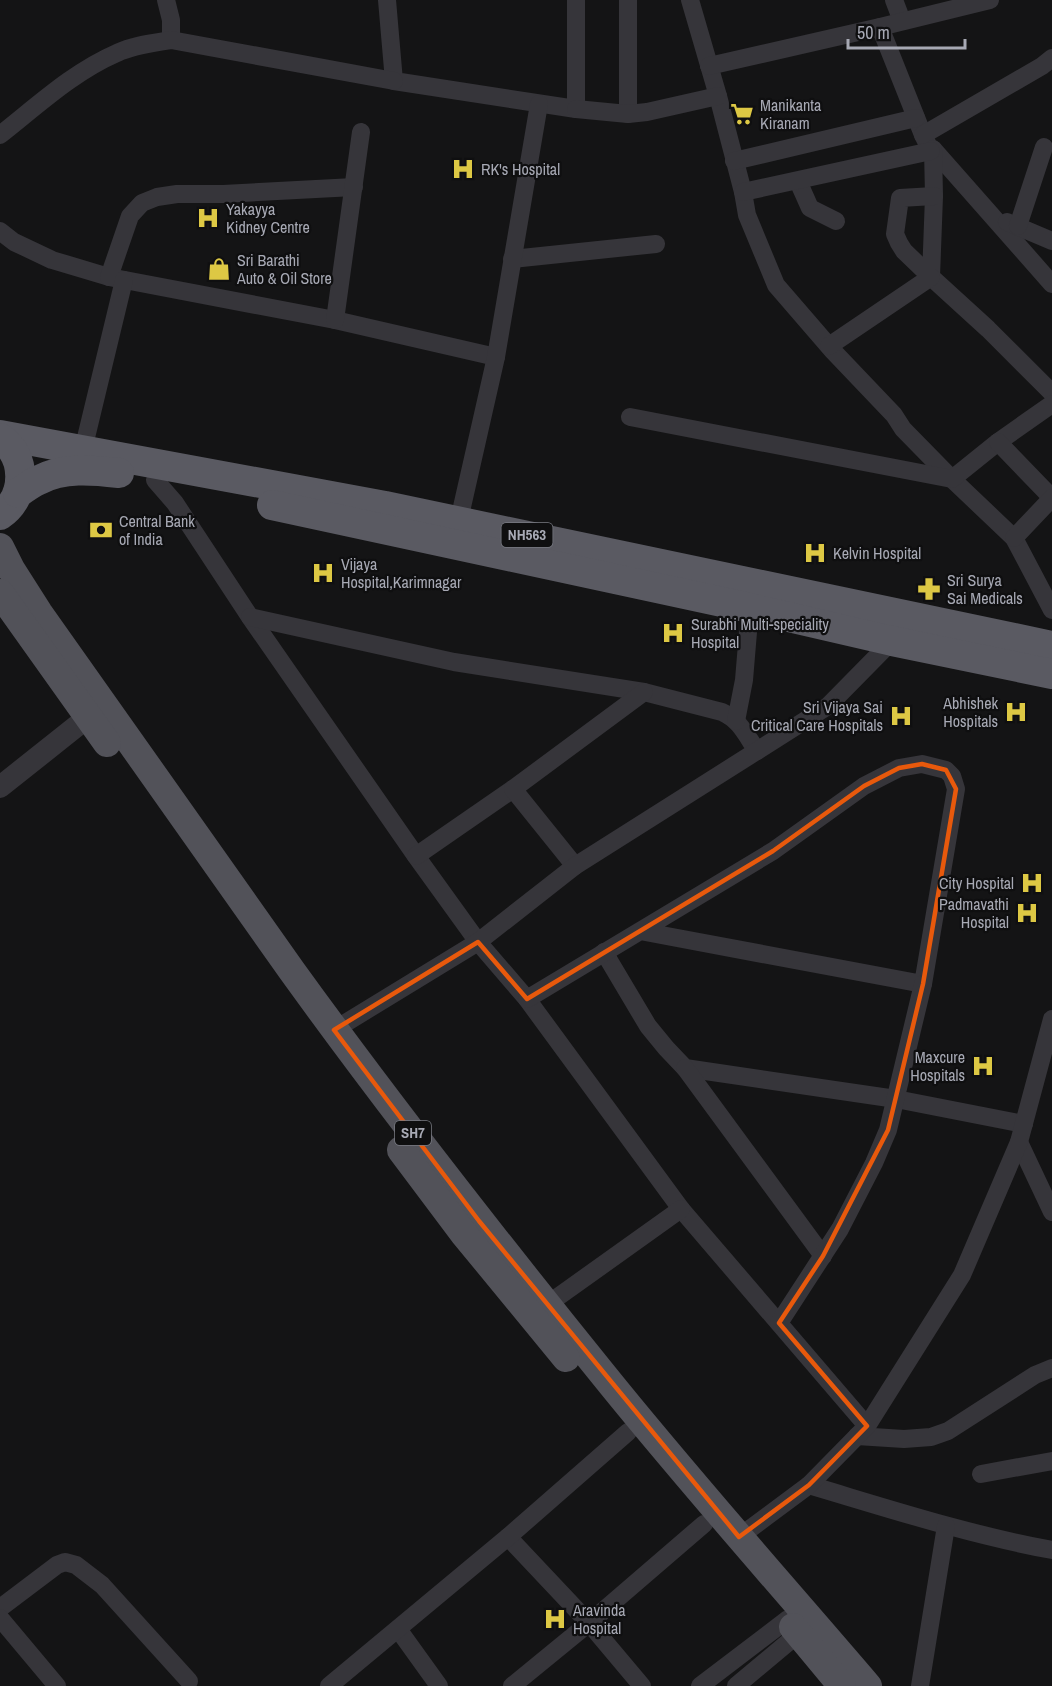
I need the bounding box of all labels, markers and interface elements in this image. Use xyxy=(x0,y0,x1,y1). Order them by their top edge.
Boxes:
scale bar xyxy=(848,12,965,50)
text: 50 m xyxy=(857,20,890,45)
place label: Manikanta Kiranam xyxy=(760,94,822,134)
supermarket icon: Manikanta Kiranam xyxy=(729,101,755,127)
hospital icon: RK's Hospital xyxy=(450,156,476,182)
place label: RK's Hospital xyxy=(481,158,560,180)
place label: Yakayya Kidney Centre xyxy=(226,198,310,238)
hospital icon: Yakayya Kidney Centre xyxy=(195,205,221,231)
place label: Sri Barathi Auto & Oil Store xyxy=(236,249,332,289)
shop icon: Sri Barathi Auto & Oil Store xyxy=(206,256,232,282)
place label: Central Bank of India xyxy=(119,510,195,550)
bank icon: Central Bank of India xyxy=(88,517,114,543)
road number: NH563 xyxy=(502,523,552,547)
hospital icon: Kelvin Hospital xyxy=(802,540,828,566)
place label: Kelvin Hospital xyxy=(833,542,921,564)
place label: Vijaya Hospital,Karimnagar xyxy=(341,553,462,593)
hospital icon: Vijaya Hospital,Karimnagar xyxy=(310,560,336,586)
place label: Sri Surya Sai Medicals xyxy=(947,569,1023,609)
pharmacy icon: Sri Surya Sai Medicals xyxy=(916,576,942,602)
place label: Surabhi Multi-speciality Hospital xyxy=(691,613,829,653)
hospital icon: Surabhi Multi-speciality Hospital xyxy=(660,620,686,646)
place label: Abhishek Hospitals xyxy=(942,692,998,732)
place label: Sri Vijaya Sai Critical Care Hospitals xyxy=(751,696,883,736)
hospital icon: Abhishek Hospitals xyxy=(1003,699,1029,725)
hospital icon: Sri Vijaya Sai Critical Care Hospitals xyxy=(888,703,914,729)
hospital icon: City Hospital xyxy=(1019,870,1045,896)
place label: City Hospital xyxy=(939,872,1014,894)
place label: Padmavathi Hospital xyxy=(939,893,1009,933)
hospital icon: Padmavathi Hospital xyxy=(1014,900,1040,926)
place label: Maxcure Hospitals xyxy=(910,1046,965,1086)
hospital icon: Maxcure Hospitals xyxy=(970,1053,996,1079)
road number: SH7 xyxy=(395,1121,431,1145)
place label: Aravinda Hospital xyxy=(572,1599,626,1639)
hospital icon: Aravinda Hospital xyxy=(542,1606,568,1632)

